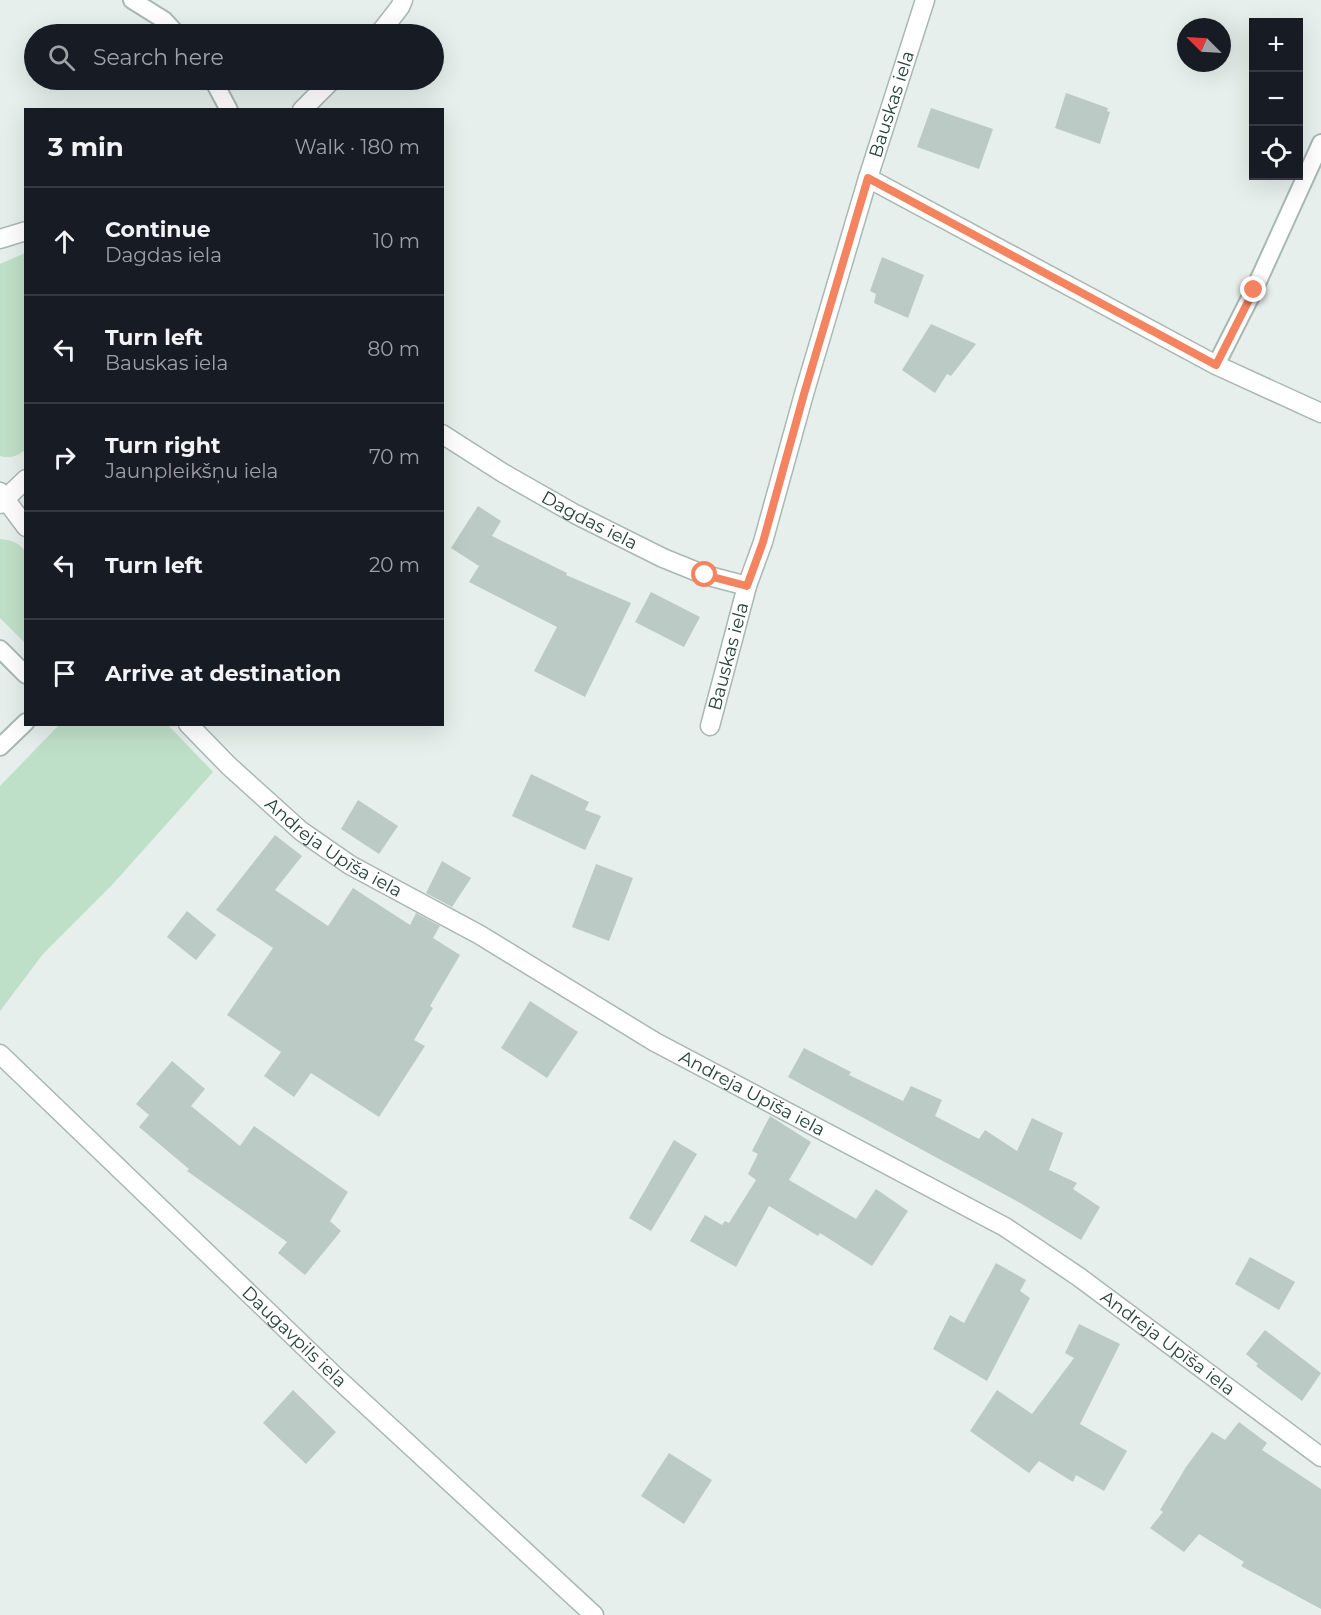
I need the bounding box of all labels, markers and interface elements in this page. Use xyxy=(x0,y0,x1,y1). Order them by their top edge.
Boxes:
north arrow xyxy=(1177,18,1231,72)
map controls xyxy=(1249,18,1303,180)
button: + xyxy=(1249,18,1303,72)
search box xyxy=(24,24,444,90)
icon: search xyxy=(45,41,78,74)
text: Search here xyxy=(93,44,224,71)
street label: Bauskas iela xyxy=(864,48,919,160)
button: − xyxy=(1249,72,1303,126)
button: locate xyxy=(1249,126,1303,180)
text: 3 min xyxy=(48,131,124,163)
text: Walk · 180 m xyxy=(295,135,420,159)
text: Continue xyxy=(105,216,211,243)
icon: ahead xyxy=(48,225,81,258)
text: 10 m xyxy=(373,229,420,253)
text: Dagdas iela xyxy=(105,243,222,267)
route end xyxy=(1240,276,1266,302)
text: Turn left xyxy=(105,324,203,351)
icon: left xyxy=(48,333,81,366)
text: 80 m xyxy=(368,337,420,361)
text: Bauskas iela xyxy=(105,351,228,375)
text: Turn right xyxy=(105,432,220,459)
icon: right xyxy=(48,441,81,474)
text: 70 m xyxy=(369,445,420,469)
text: Jaunpleikšņu iela xyxy=(105,459,278,483)
street label: Dagdas iela xyxy=(537,486,641,554)
icon: left xyxy=(48,549,81,582)
text: Turn left xyxy=(105,552,203,579)
text: 20 m xyxy=(369,553,420,577)
route start xyxy=(691,561,717,587)
street label: Bauskas iela xyxy=(704,600,753,713)
icon: arrive xyxy=(48,657,81,690)
text: Arrive at destination xyxy=(105,660,341,687)
street label: Andreja Upīša iela xyxy=(260,793,406,902)
street label: Andreja Upīša iela xyxy=(675,1046,829,1141)
street label: Daugavpils iela xyxy=(237,1281,351,1392)
street label: Andreja Upīša iela xyxy=(1096,1286,1239,1400)

